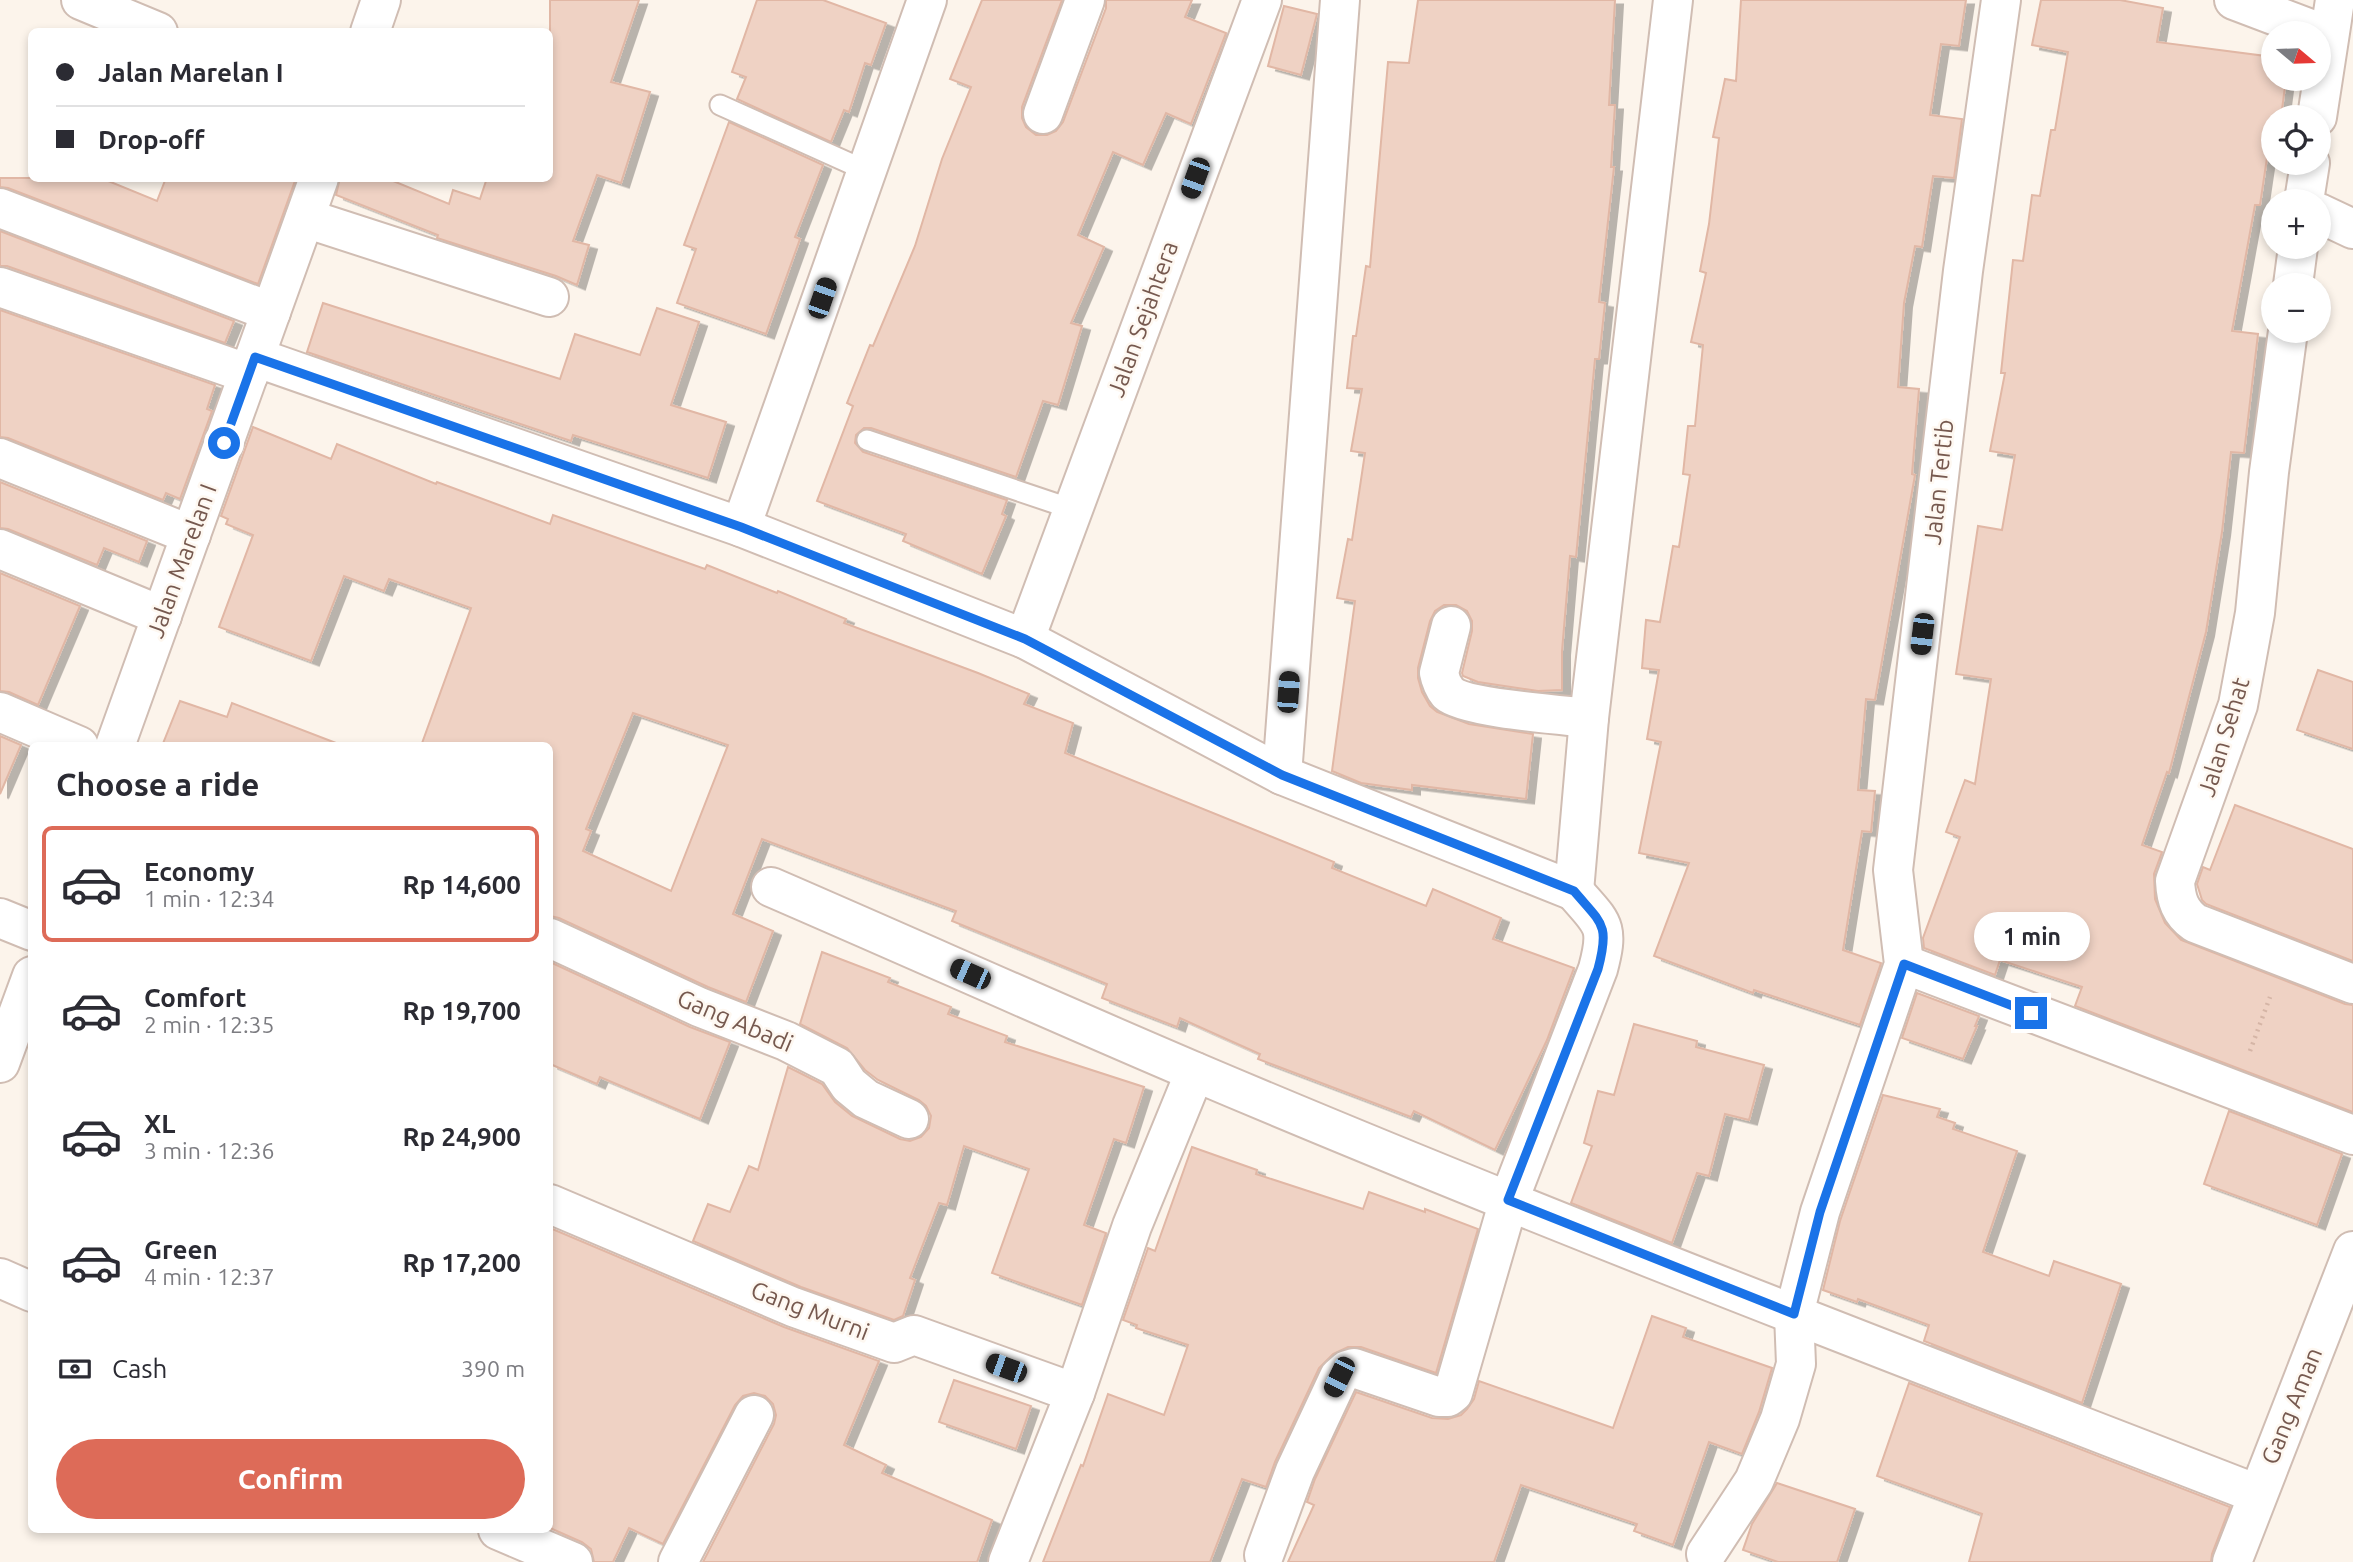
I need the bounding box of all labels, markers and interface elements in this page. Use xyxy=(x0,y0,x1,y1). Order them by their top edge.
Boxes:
north arrow xyxy=(2261,21,2331,91)
map controls xyxy=(2261,21,2331,343)
text: Jalan Marelan I xyxy=(98,58,284,87)
button: locate xyxy=(2261,105,2331,175)
text: Drop-off xyxy=(98,125,205,154)
car xyxy=(1178,155,1213,201)
button: + xyxy=(2261,189,2331,259)
street label: Jalan Sejahtera xyxy=(1102,237,1183,400)
button: − xyxy=(2261,273,2331,343)
car xyxy=(806,275,839,321)
street label: Jalan Tertib xyxy=(1918,418,1959,546)
route start xyxy=(208,427,240,459)
street label: Jalan Marelan I xyxy=(141,480,222,641)
car xyxy=(1910,612,1935,656)
car xyxy=(1277,670,1300,714)
street label: Jalan Sehat xyxy=(2193,673,2255,800)
text: Choose a ride xyxy=(56,766,259,802)
icon: car xyxy=(60,853,123,916)
text: Economy xyxy=(144,857,254,886)
text: Rp 14,600 xyxy=(402,870,521,899)
text: 1 min · 12:34 xyxy=(144,886,275,911)
callout: 1 min xyxy=(1973,912,2089,960)
text: 1 min xyxy=(2003,924,2061,949)
car xyxy=(947,956,994,992)
icon: car xyxy=(60,979,123,1042)
text: Comfort xyxy=(144,983,247,1012)
street label: Gang Abadi xyxy=(673,984,797,1057)
text: Rp 19,700 xyxy=(402,996,521,1025)
route end xyxy=(2015,997,2047,1029)
text: 2 min · 12:35 xyxy=(144,1012,275,1037)
icon: car xyxy=(60,1105,123,1168)
text: XL xyxy=(144,1109,175,1138)
text: Rp 24,900 xyxy=(402,1122,521,1151)
text: 3 min · 12:36 xyxy=(144,1138,275,1163)
icon: car xyxy=(60,1231,123,1294)
text: Green xyxy=(144,1235,218,1264)
text: Rp 17,200 xyxy=(402,1248,521,1277)
text: 4 min · 12:37 xyxy=(144,1264,275,1289)
street label: Gang Murni xyxy=(747,1276,873,1345)
street label: Gang Aman xyxy=(2256,1343,2327,1468)
icon: cash xyxy=(56,1350,94,1388)
car xyxy=(983,1351,1030,1385)
text: Cash xyxy=(112,1354,167,1383)
car xyxy=(1321,1354,1358,1400)
text: 390 m xyxy=(461,1356,525,1381)
button: Confirm xyxy=(56,1439,525,1519)

